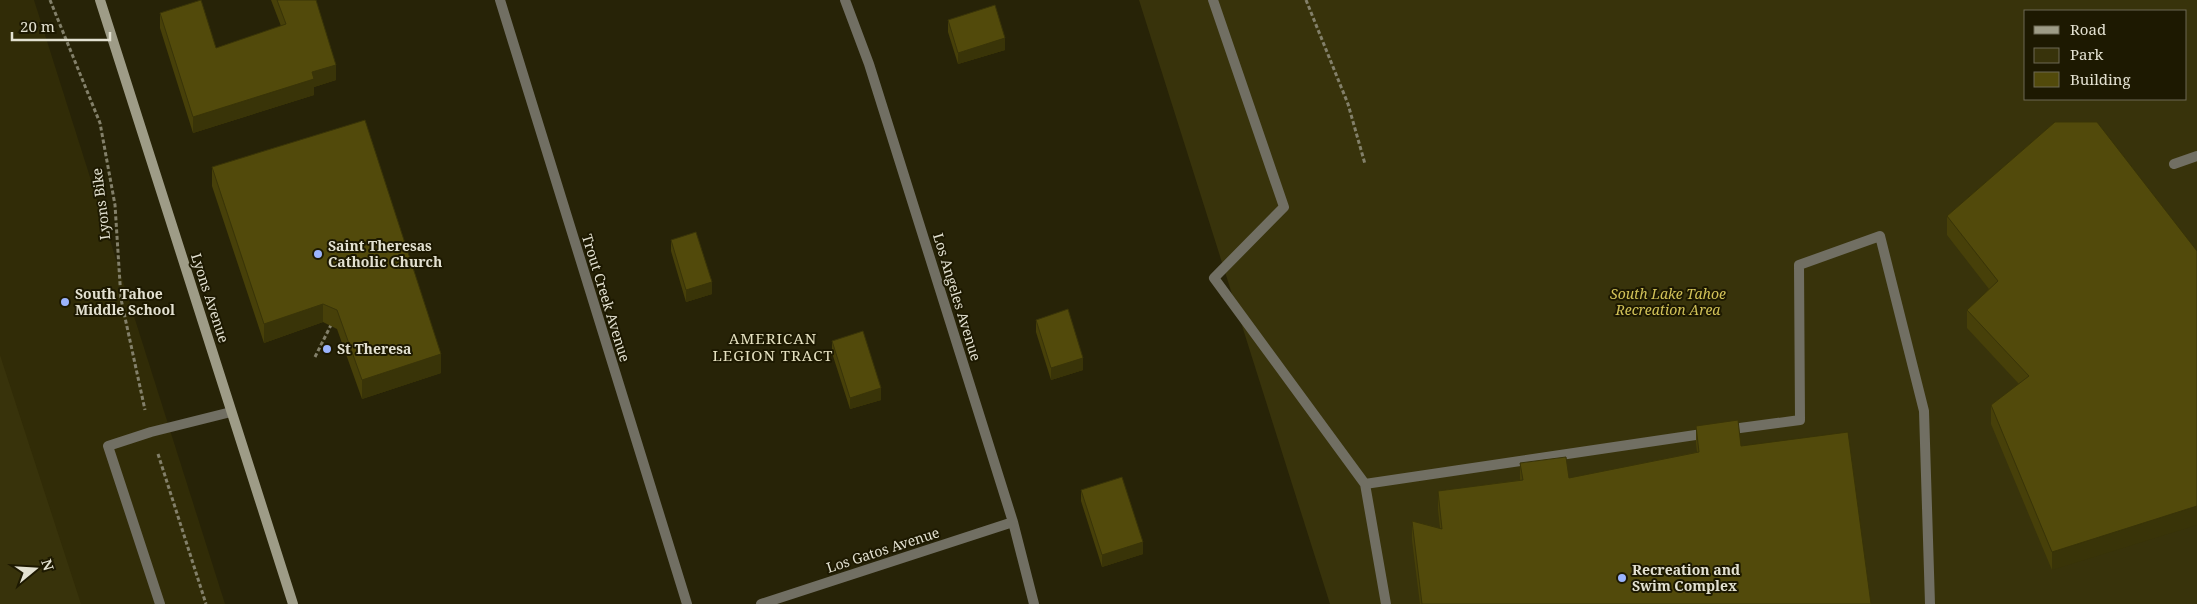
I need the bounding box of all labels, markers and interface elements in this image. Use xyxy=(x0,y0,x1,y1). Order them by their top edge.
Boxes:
scale bar xyxy=(12,10,110,42)
legend xyxy=(2024,10,2187,100)
text: 20 m xyxy=(20,16,55,36)
text: Road xyxy=(2070,19,2106,39)
text: Park xyxy=(2070,44,2104,64)
text: Building xyxy=(2070,69,2131,89)
street label: Lyons Bike xyxy=(87,167,114,241)
street label: Los Angeles Avenue xyxy=(929,231,986,363)
street label: Trout Creek Avenue xyxy=(578,232,635,364)
place label: Saint Theresas Catholic Church xyxy=(328,236,442,271)
marker: Saint Theresas Catholic Church xyxy=(312,248,324,260)
street label: Lyons Avenue xyxy=(187,251,234,345)
place label: South Tahoe Middle School xyxy=(75,284,175,319)
park label: South Lake Tahoe Recreation Area xyxy=(1610,284,1726,319)
marker: South Tahoe Middle School xyxy=(59,296,71,308)
district label: AMERICAN LEGION TRACT xyxy=(712,328,834,365)
place label: St Theresa xyxy=(337,339,411,358)
marker: St Theresa xyxy=(321,343,333,355)
street label: Los Gatos Avenue xyxy=(824,522,942,577)
north arrow xyxy=(10,544,60,594)
text: N xyxy=(37,557,59,573)
place label: Recreation and Swim Complex xyxy=(1632,560,1740,595)
marker: Recreation and Swim Complex xyxy=(1616,572,1628,584)

